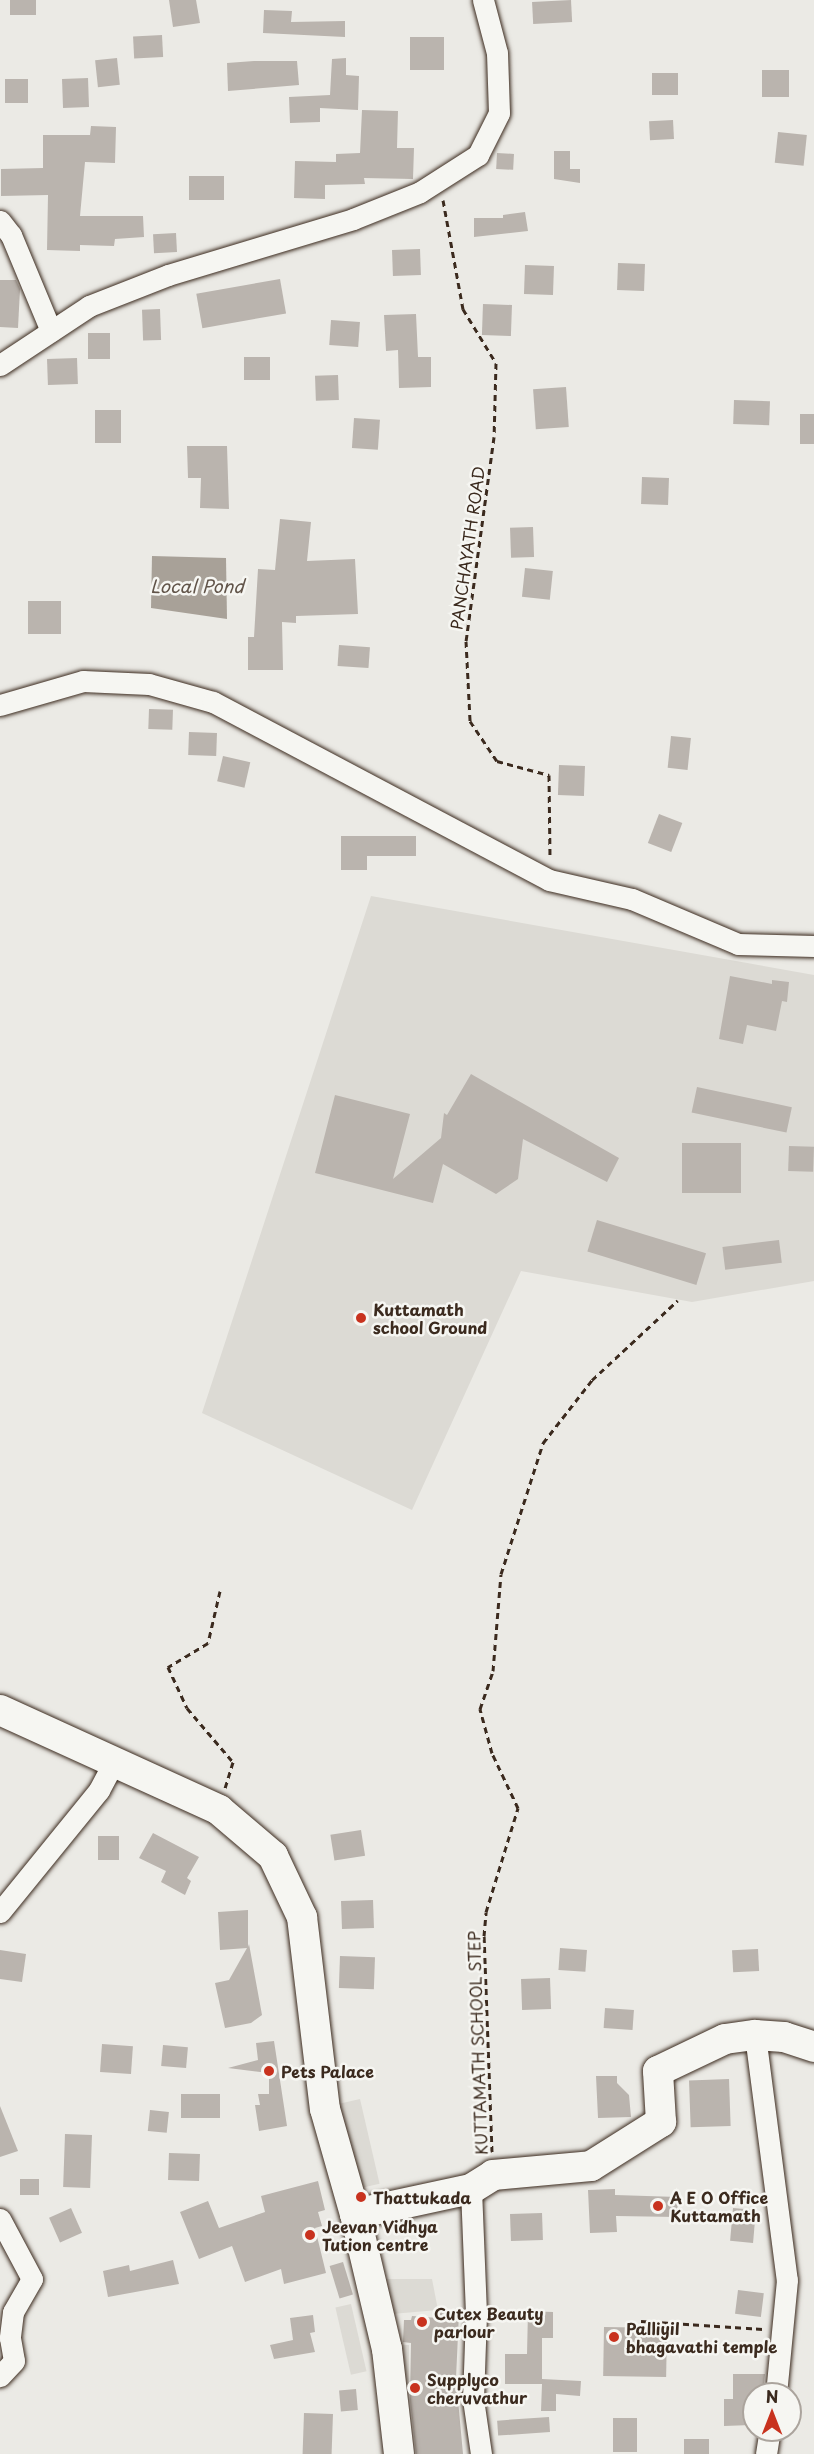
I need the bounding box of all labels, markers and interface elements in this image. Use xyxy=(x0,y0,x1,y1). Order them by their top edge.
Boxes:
street label: PANCHAYATH ROAD xyxy=(446,465,488,631)
water label: Local Pond xyxy=(150,575,244,597)
place label: Kuttamath school Ground xyxy=(373,1299,488,1337)
marker: Kuttamath school Ground xyxy=(354,1311,368,1325)
street label: KUTTAMATH SCHOOL STEP xyxy=(463,1930,491,2156)
place label: Pets Palace xyxy=(281,2061,375,2081)
marker: Pets Palace xyxy=(262,2064,276,2078)
place label: Thattukada xyxy=(373,2187,471,2207)
place label: A E O Office Kuttamath xyxy=(670,2187,771,2225)
marker: Thattukada xyxy=(354,2190,368,2204)
marker: A E O Office Kuttamath xyxy=(651,2199,665,2213)
place label: Jeevan Vidhya Tution centre xyxy=(322,2216,439,2254)
marker: Jeevan Vidhya Tution centre xyxy=(303,2228,317,2242)
place label: Cutex Beauty parlour xyxy=(434,2303,545,2341)
marker: Cutex Beauty parlour xyxy=(415,2315,429,2329)
place label: Palliyil bhagavathi temple xyxy=(626,2318,778,2356)
marker: Palliyil bhagavathi temple xyxy=(607,2330,621,2344)
place label: Supplyco cheruvathur xyxy=(427,2369,527,2407)
marker: Supplyco cheruvathur xyxy=(408,2381,422,2395)
north arrow xyxy=(742,2382,802,2442)
text: N xyxy=(766,2384,778,2408)

